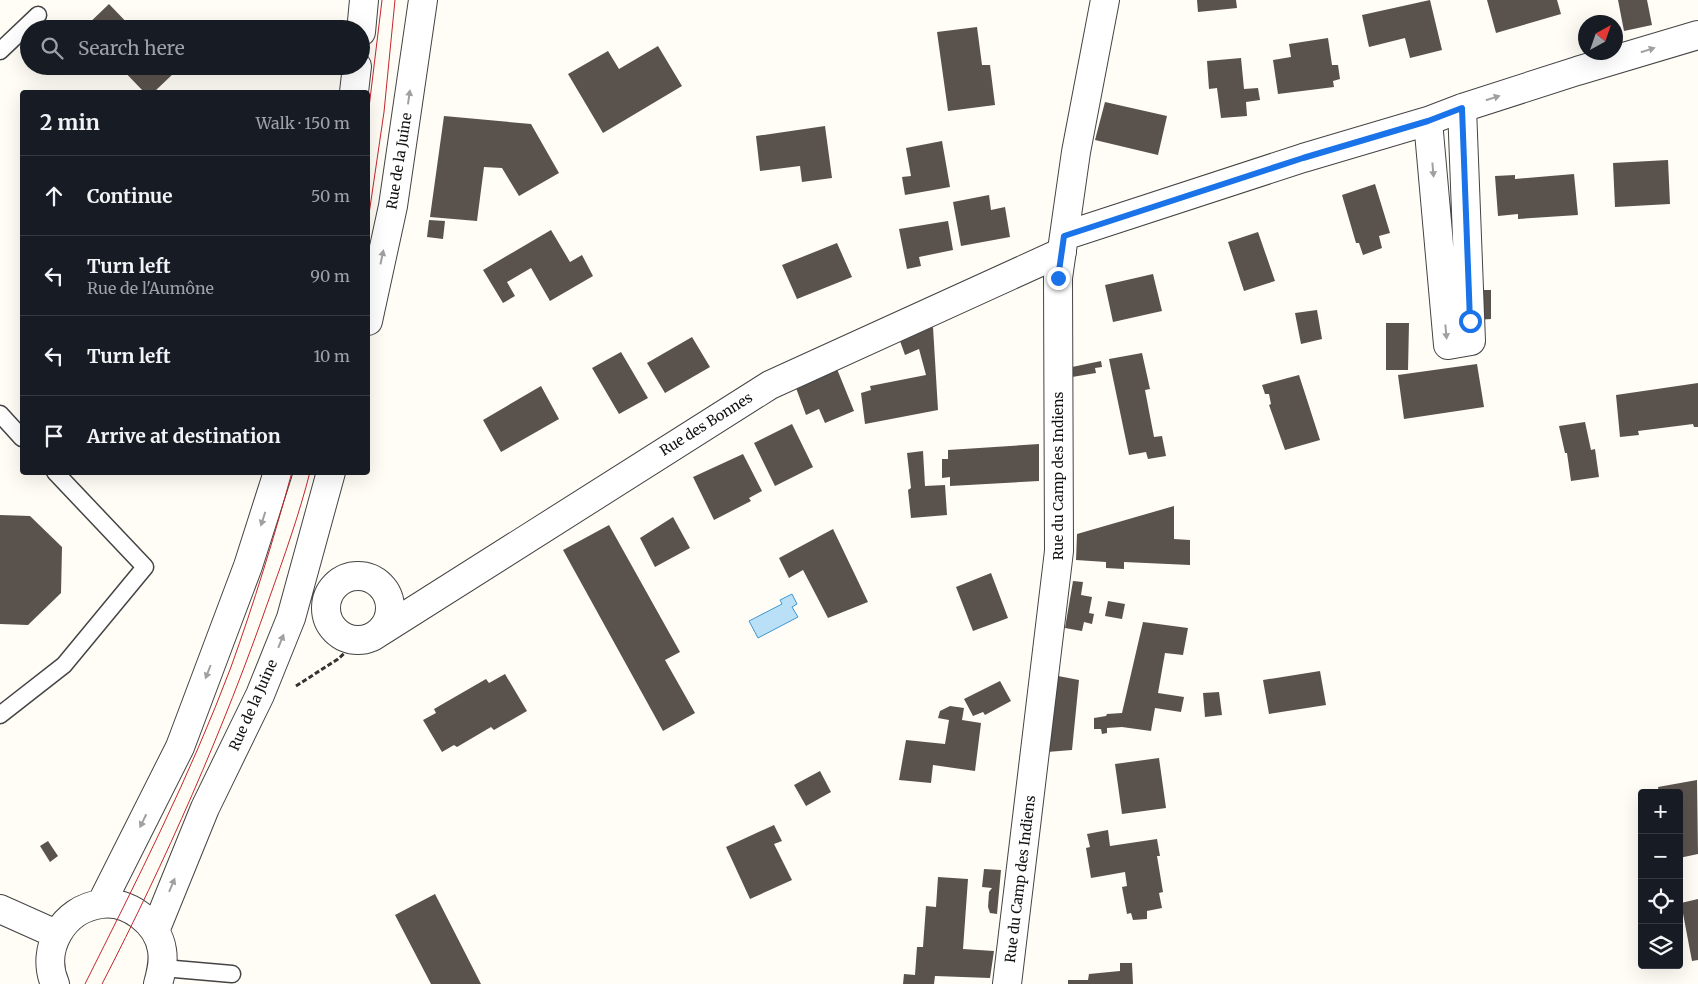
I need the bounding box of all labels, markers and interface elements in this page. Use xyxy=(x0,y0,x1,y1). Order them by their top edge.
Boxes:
north arrow xyxy=(1578,15,1623,60)
search box xyxy=(20,20,370,75)
icon: search xyxy=(38,34,66,62)
text: Search here xyxy=(78,36,185,60)
one-way arrow xyxy=(1641,45,1656,53)
one-way arrow xyxy=(405,88,413,104)
one-way arrow xyxy=(1486,94,1501,101)
text: 2 min xyxy=(40,109,100,136)
street label: Rue de la Juine xyxy=(382,111,416,211)
text: Walk · 150 m xyxy=(256,113,350,133)
one-way arrow xyxy=(1429,162,1437,178)
icon: ahead xyxy=(40,182,68,210)
text: Continue xyxy=(87,184,173,208)
text: 50 m xyxy=(311,186,350,206)
one-way arrow xyxy=(378,249,386,264)
text: Turn left xyxy=(87,254,171,278)
icon: left xyxy=(40,262,68,290)
text: 90 m xyxy=(310,266,350,286)
route end xyxy=(1047,267,1070,290)
text: Rue de l'Aumône xyxy=(87,278,214,298)
route start xyxy=(1459,310,1482,333)
one-way arrow xyxy=(1443,324,1451,340)
icon: left xyxy=(40,342,68,370)
text: Turn left xyxy=(87,344,171,368)
text: 10 m xyxy=(313,346,350,366)
street label: Rue des Bonnes xyxy=(656,388,756,460)
street label: Rue du Camp des Indiens xyxy=(1049,392,1067,560)
icon: arrive xyxy=(40,422,68,450)
text: Arrive at destination xyxy=(87,424,281,448)
one-way arrow xyxy=(259,512,267,527)
one-way arrow xyxy=(277,633,285,648)
street label: Rue de la Juine xyxy=(225,657,281,753)
one-way arrow xyxy=(204,665,212,680)
map controls xyxy=(1638,789,1683,969)
button: + xyxy=(1638,789,1683,834)
street label: Rue du Camp des Indiens xyxy=(1001,794,1039,964)
one-way arrow xyxy=(139,814,147,828)
button: − xyxy=(1638,834,1683,879)
one-way arrow xyxy=(169,878,177,892)
button: locate xyxy=(1638,879,1683,924)
button: layers xyxy=(1638,924,1683,969)

